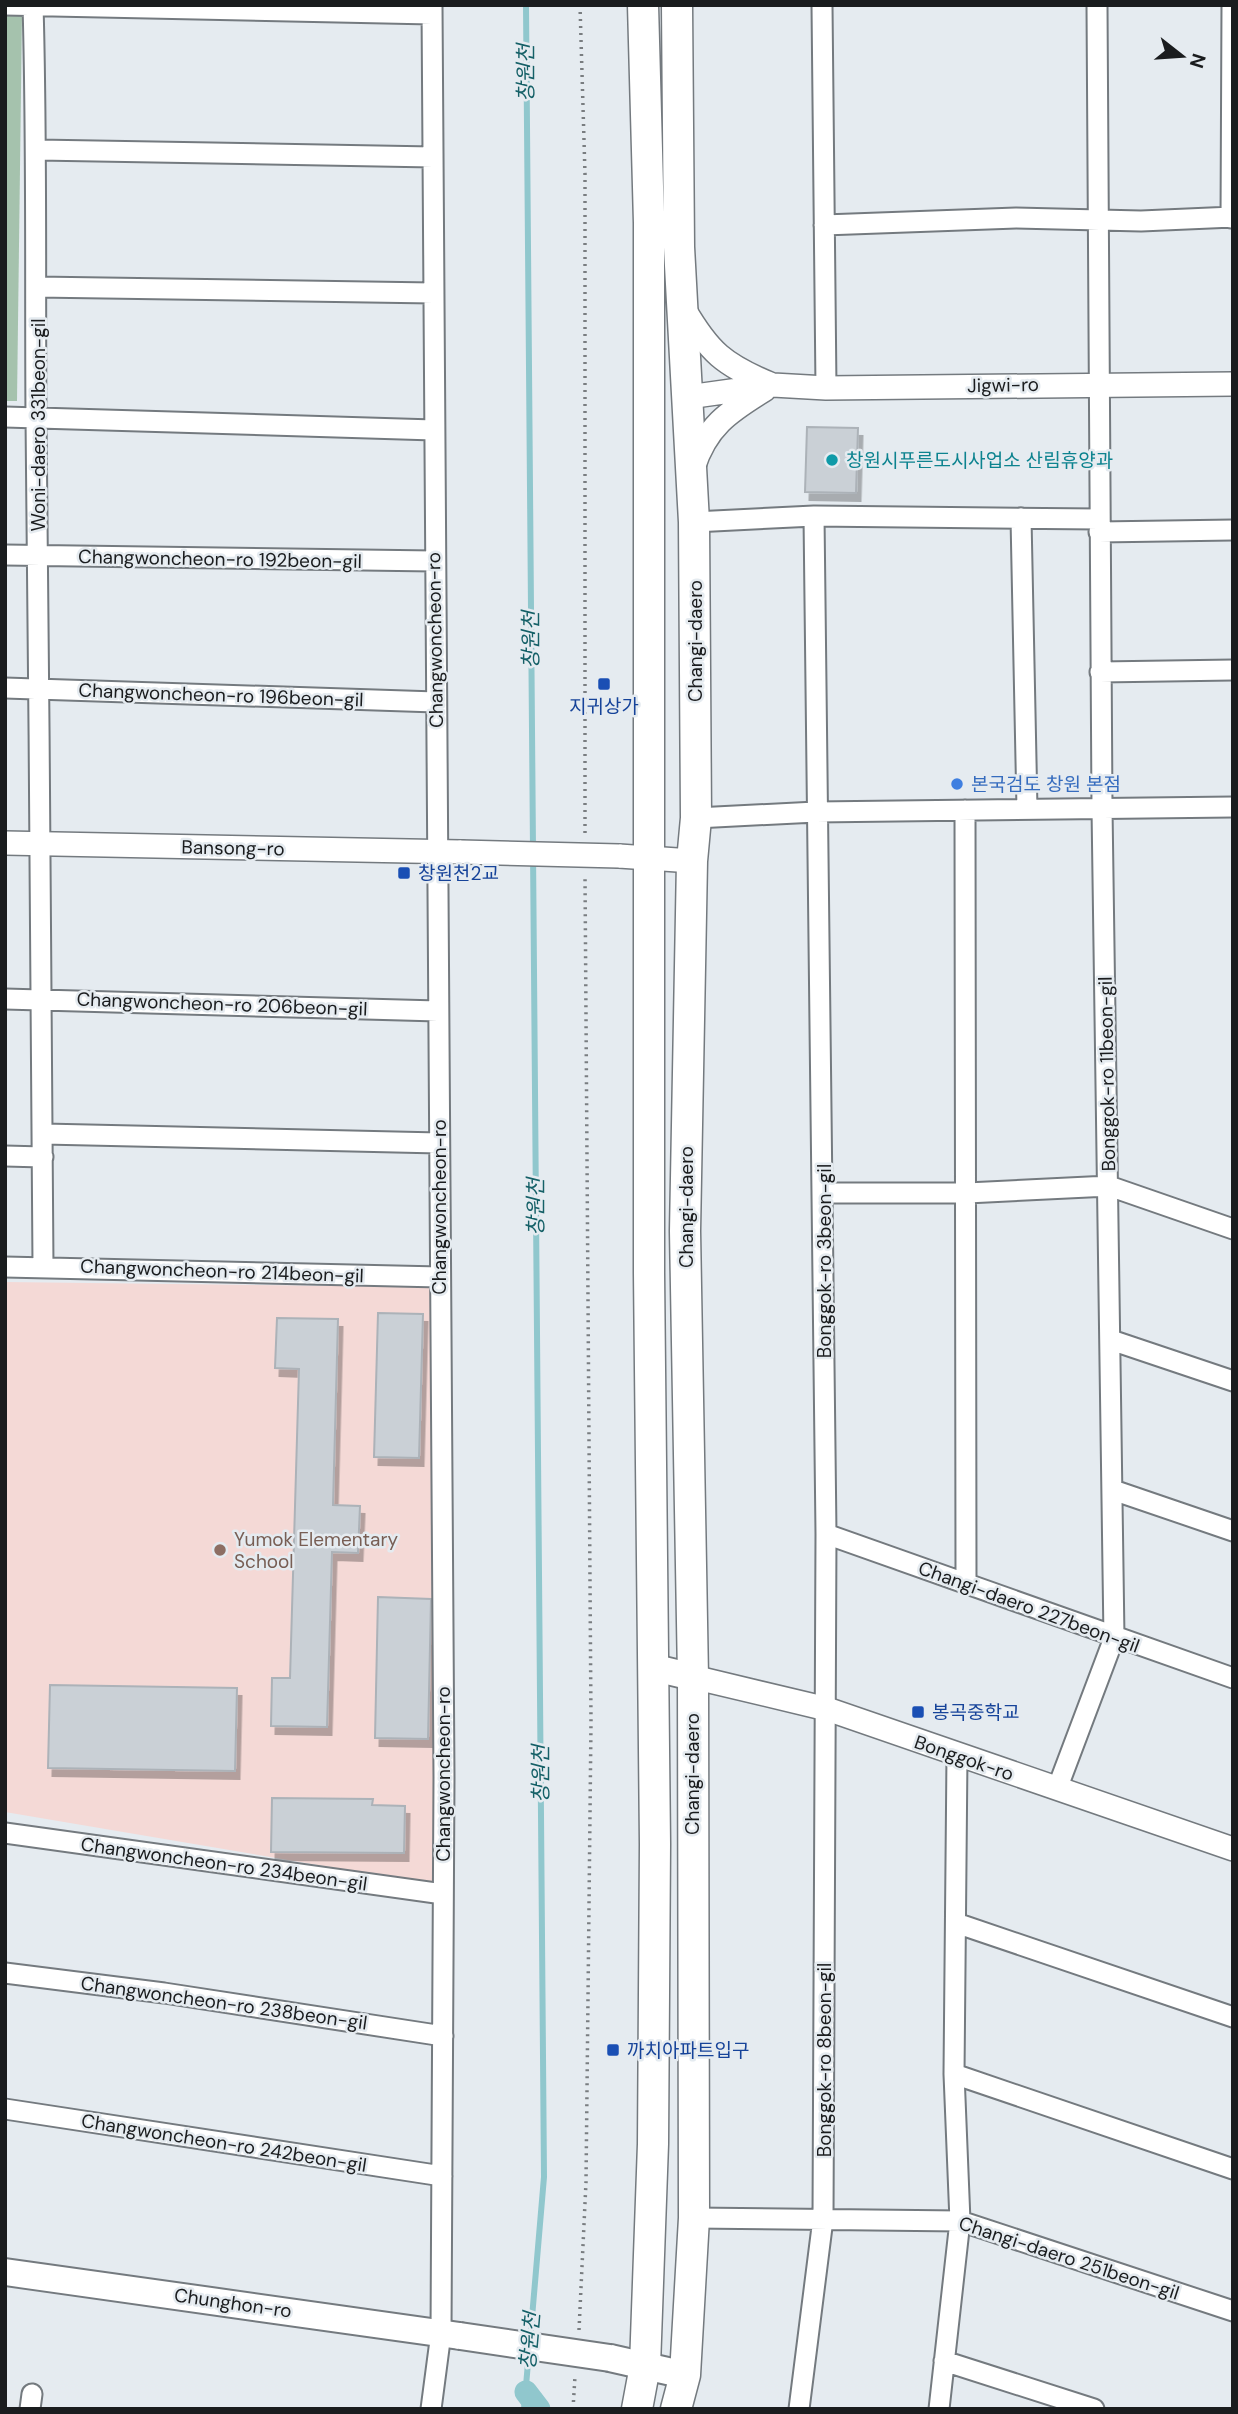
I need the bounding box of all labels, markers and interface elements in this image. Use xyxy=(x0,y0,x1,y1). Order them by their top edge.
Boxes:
north arrow xyxy=(1147,21,1217,91)
water label: 창원천 xyxy=(512,41,540,102)
text: N xyxy=(1184,51,1212,71)
street label: Woni-daero 331beon-gil xyxy=(26,318,51,532)
street label: Jigwi-ro xyxy=(967,372,1039,398)
place label: 창원시푸른도시사업소 산림휴양과 xyxy=(846,448,1113,473)
marker: 창원시푸른도시사업소 산림휴양과 xyxy=(824,452,840,468)
street label: Changwoncheon-ro 192beon-gil xyxy=(78,544,362,574)
street label: Changwoncheon-ro xyxy=(421,552,449,728)
street label: Changi-daero xyxy=(683,580,708,702)
water label: 창원천 xyxy=(517,608,545,669)
marker: 지귀상가 xyxy=(596,676,612,692)
street label: Changwoncheon-ro 196beon-gil xyxy=(78,678,364,712)
place label: 지귀상가 xyxy=(569,694,639,719)
place label: 본국검도 창원 본점 xyxy=(971,772,1121,797)
marker: 본국검도 창원 본점 xyxy=(949,776,965,792)
street label: Bansong-ro xyxy=(181,835,285,861)
place label: 창원천2교 xyxy=(418,861,499,886)
marker: 창원천2교 xyxy=(396,865,412,881)
street label: Bonggok-ro 11beon-gil xyxy=(1093,976,1121,1172)
street label: Changwoncheon-ro 206beon-gil xyxy=(76,986,368,1022)
street label: Changwoncheon-ro xyxy=(427,1119,452,1295)
street label: Changi-daero xyxy=(674,1146,699,1268)
street label: Bonggok-ro 3beon-gil xyxy=(812,1164,837,1358)
water label: 창원천 xyxy=(522,1175,550,1236)
street label: Changwoncheon-ro 214beon-gil xyxy=(80,1254,364,1288)
place label: Yumok Elementary School xyxy=(234,1527,398,1574)
marker: Yumok Elementary School xyxy=(212,1542,228,1558)
street label: Changi-daero 227beon-gil xyxy=(915,1555,1143,1659)
street label: Changwoncheon-ro xyxy=(431,1686,456,1862)
place label: 봉곡중학교 xyxy=(932,1700,1019,1725)
marker: 봉곡중학교 xyxy=(910,1704,926,1720)
street label: Changi-daero xyxy=(680,1713,705,1835)
street label: Bonggok-ro xyxy=(911,1729,1017,1787)
water label: 창원천 xyxy=(527,1742,555,1803)
street label: Changwoncheon-ro 234beon-gil xyxy=(79,1832,369,1896)
street label: Bonggok-ro 8beon-gil xyxy=(812,1963,837,2157)
street label: Changwoncheon-ro 238beon-gil xyxy=(79,1971,369,2035)
place label: 까치아파트입구 xyxy=(627,2038,749,2063)
marker: 까치아파트입구 xyxy=(605,2042,621,2058)
street label: Changwoncheon-ro 242beon-gil xyxy=(80,2108,368,2178)
street label: Changi-daero 251beon-gil xyxy=(956,2211,1182,2305)
street label: Chunghon-ro xyxy=(173,2282,293,2324)
water label: 창원천 xyxy=(514,2308,547,2371)

